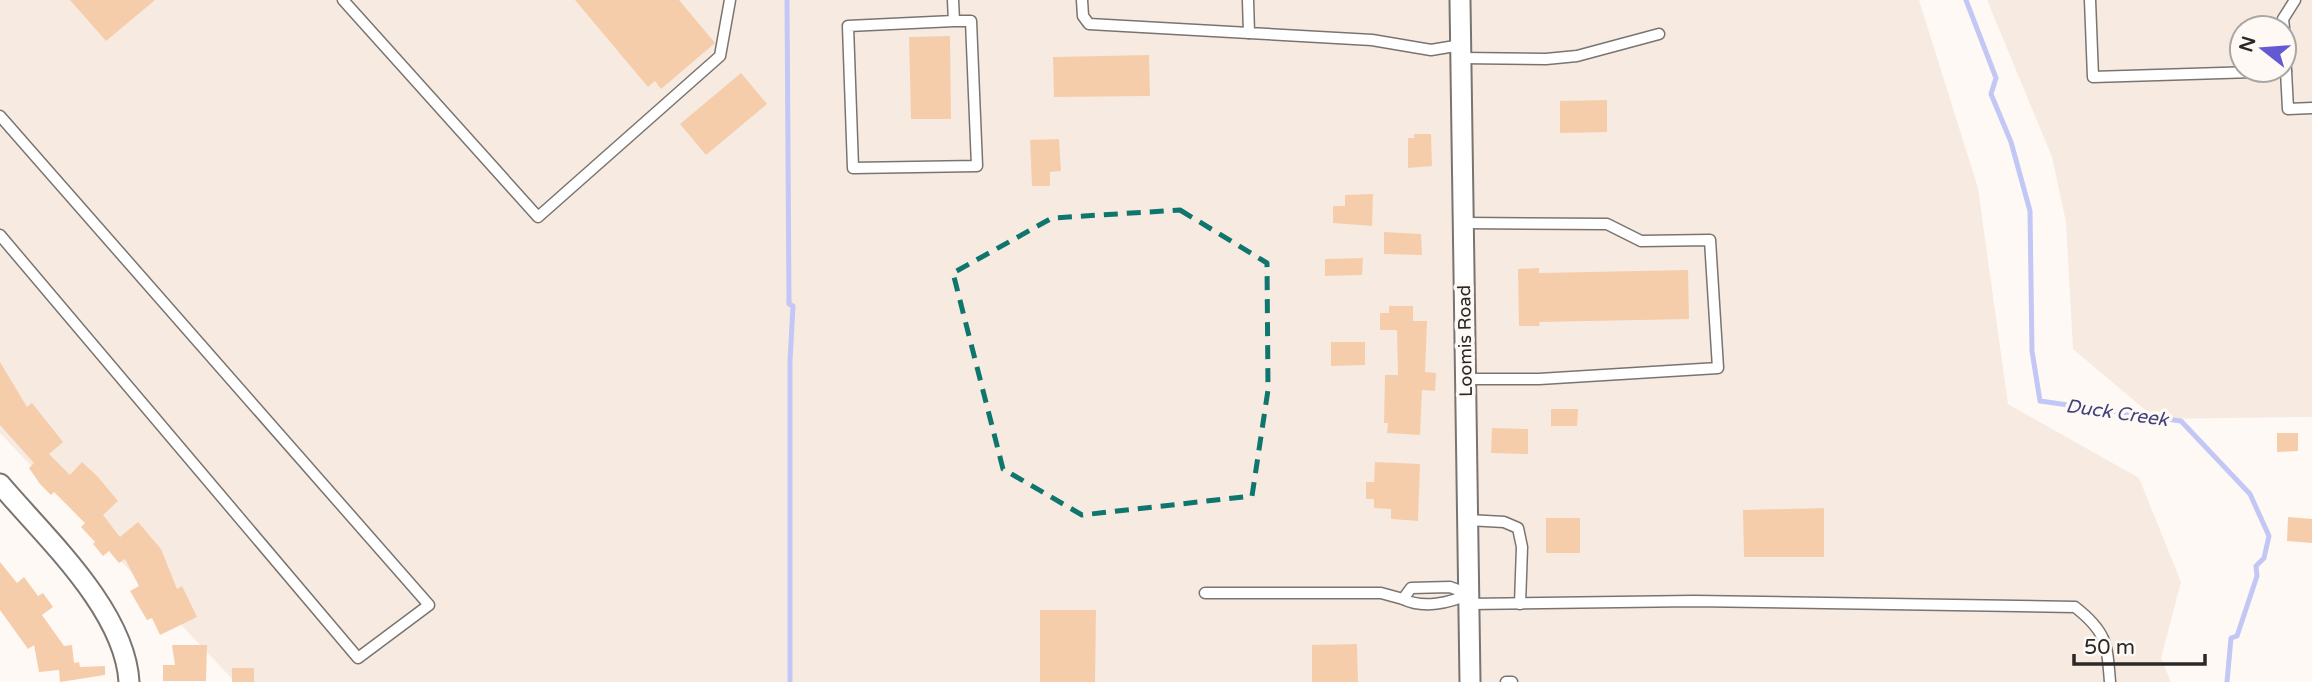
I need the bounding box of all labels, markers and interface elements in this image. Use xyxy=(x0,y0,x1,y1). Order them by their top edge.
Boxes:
north arrow xyxy=(2228,14,2298,84)
text: N xyxy=(2235,34,2260,55)
street label: Loomis Road xyxy=(1453,285,1477,397)
water label: Duck Creek xyxy=(2064,395,2171,431)
scale bar xyxy=(2074,622,2205,666)
text: 50 m xyxy=(2084,635,2135,660)

